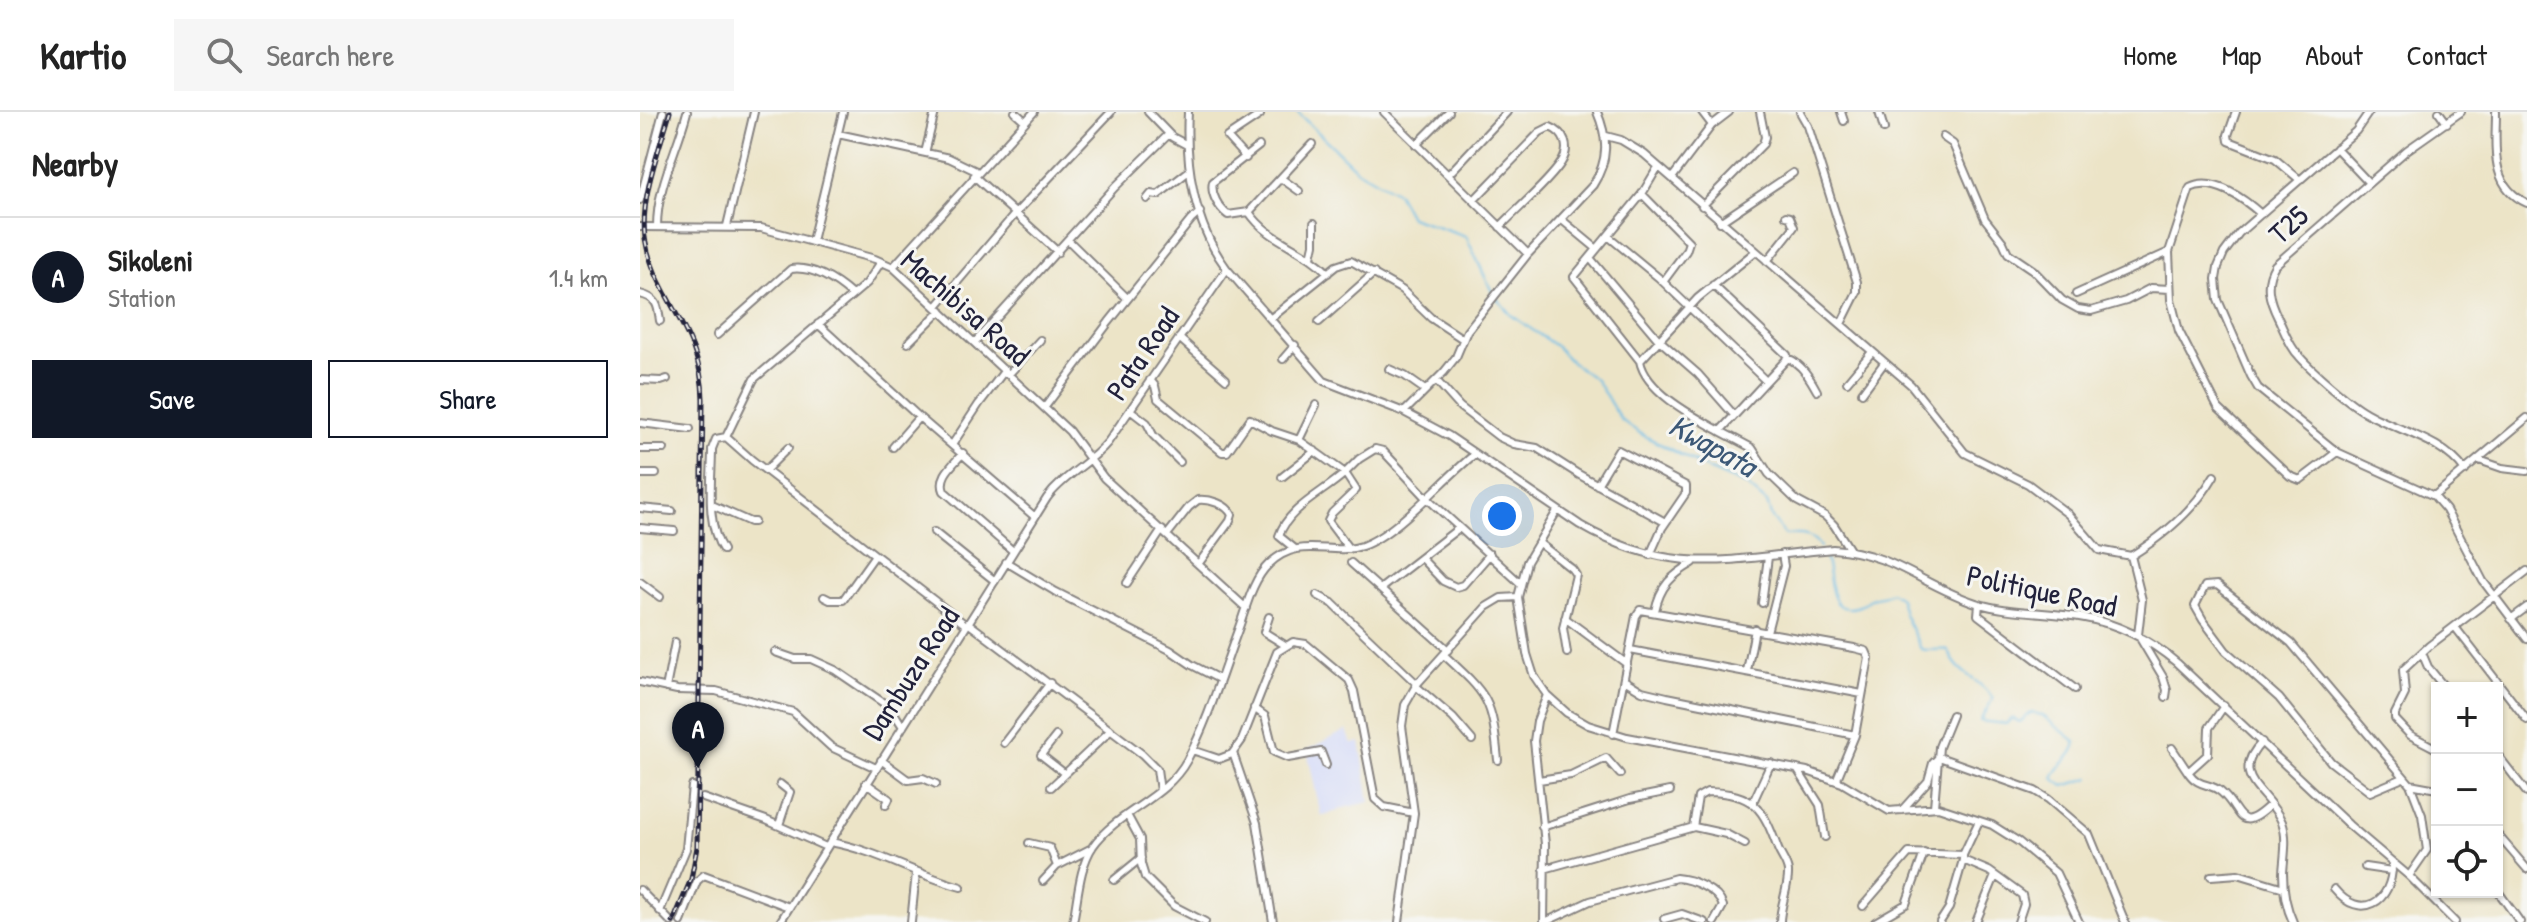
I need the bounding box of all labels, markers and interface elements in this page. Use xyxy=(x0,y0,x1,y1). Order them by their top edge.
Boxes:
search box xyxy=(174,19,734,91)
text: Kartio xyxy=(40,29,126,81)
icon: search xyxy=(202,33,246,77)
text: Search here xyxy=(266,35,395,75)
text: Home xyxy=(2123,36,2178,74)
text: Map xyxy=(2222,36,2261,74)
text: About xyxy=(2305,36,2363,74)
text: Contact xyxy=(2407,36,2487,74)
text: Nearby xyxy=(32,141,118,187)
street label: T25 xyxy=(2259,195,2317,253)
text: Sikoleni xyxy=(108,240,193,280)
street label: Machibisa Road xyxy=(893,240,1039,374)
text: A xyxy=(52,260,64,295)
text: 1.4 km xyxy=(549,260,608,295)
text: Station xyxy=(108,280,176,315)
street label: Pata Road xyxy=(1096,298,1188,407)
button: Save xyxy=(32,360,312,438)
button: Share xyxy=(328,360,608,438)
water label: Kwapata xyxy=(1662,403,1768,488)
your location xyxy=(1482,496,1522,536)
street label: Politique Road xyxy=(1963,555,2121,625)
street label: Dambuza Road xyxy=(852,598,968,747)
map controls xyxy=(2431,682,2503,898)
button: + xyxy=(2431,682,2503,754)
pin: A xyxy=(672,702,724,768)
button: − xyxy=(2431,754,2503,826)
button: locate xyxy=(2431,826,2503,898)

